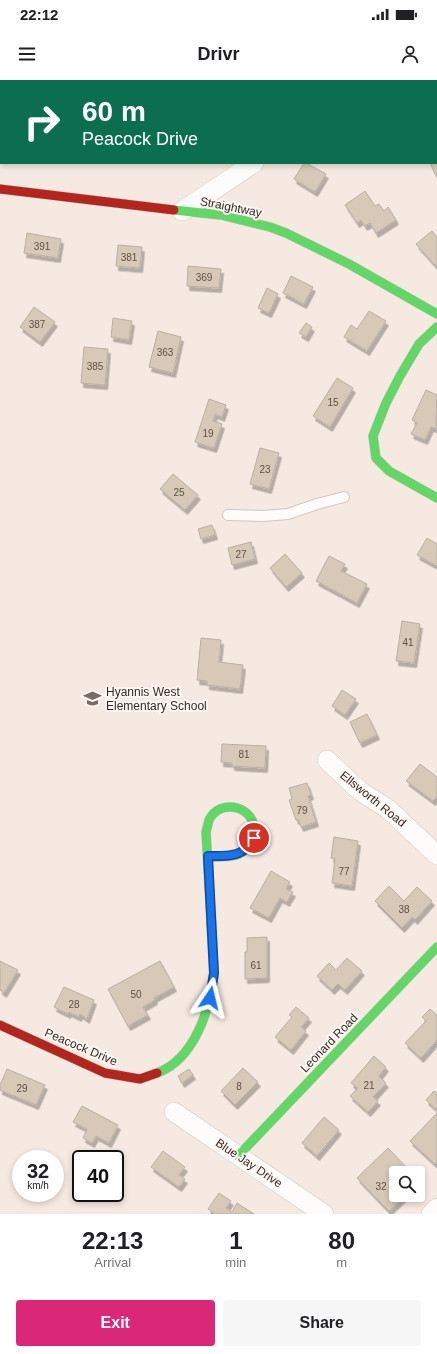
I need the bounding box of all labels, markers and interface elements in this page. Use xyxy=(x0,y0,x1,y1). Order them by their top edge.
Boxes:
text: 22:12 xyxy=(20,6,58,23)
icon: menu xyxy=(16,43,38,65)
icon: person xyxy=(399,43,421,65)
text: Drivr xyxy=(197,44,240,64)
icon: right xyxy=(16,96,68,148)
text: 60 m xyxy=(82,96,146,127)
text: Peacock Drive xyxy=(82,129,198,149)
street label: Straightway xyxy=(199,194,263,220)
house number: 391 xyxy=(34,241,51,252)
house number: 381 xyxy=(121,252,138,263)
house number: 369 xyxy=(196,272,213,283)
house number: 387 xyxy=(29,319,46,330)
house number: 363 xyxy=(157,347,174,358)
house number: 385 xyxy=(87,361,104,372)
house number: 15 xyxy=(327,397,339,408)
house number: 19 xyxy=(202,428,214,439)
house number: 23 xyxy=(259,464,271,475)
house number: 25 xyxy=(173,487,185,498)
house number: 27 xyxy=(235,549,247,560)
house number: 41 xyxy=(402,637,414,648)
place label: Hyannis West Elementary School xyxy=(106,685,207,713)
school or university icon: Hyannis West Elementary School xyxy=(83,689,103,709)
house number: 81 xyxy=(238,749,250,760)
street label: Ellsworth Road xyxy=(337,768,409,830)
house number: 79 xyxy=(296,805,308,816)
pin xyxy=(237,821,271,855)
icon: arrive xyxy=(243,827,265,849)
house number: 77 xyxy=(338,866,350,877)
house number: 38 xyxy=(398,904,410,915)
house number: 61 xyxy=(250,960,262,971)
position arrow xyxy=(189,977,231,1019)
house number: 50 xyxy=(130,989,142,1000)
house number: 28 xyxy=(68,999,80,1010)
street label: Leonard Road xyxy=(298,1011,360,1075)
street label: Peacock Drive xyxy=(43,1025,120,1069)
house number: 21 xyxy=(363,1080,375,1091)
house number: 8 xyxy=(236,1081,242,1092)
house number: 29 xyxy=(16,1083,28,1094)
street label: Blue Jay Drive xyxy=(213,1136,285,1191)
speed limit sign: 40 xyxy=(72,1150,124,1202)
text: 32 xyxy=(27,1160,49,1182)
map controls xyxy=(389,1166,425,1202)
button: search xyxy=(389,1166,425,1202)
text: km/h xyxy=(27,1180,49,1191)
house number: 32 xyxy=(375,1181,387,1192)
text: 22:13 xyxy=(82,1227,143,1254)
text: 1 xyxy=(229,1227,243,1254)
text: 80 xyxy=(328,1227,355,1254)
text: Arrival xyxy=(94,1255,131,1270)
text: min xyxy=(225,1255,246,1270)
text: m xyxy=(336,1255,347,1270)
button: Exit xyxy=(16,1300,215,1346)
button: Share xyxy=(223,1300,421,1346)

